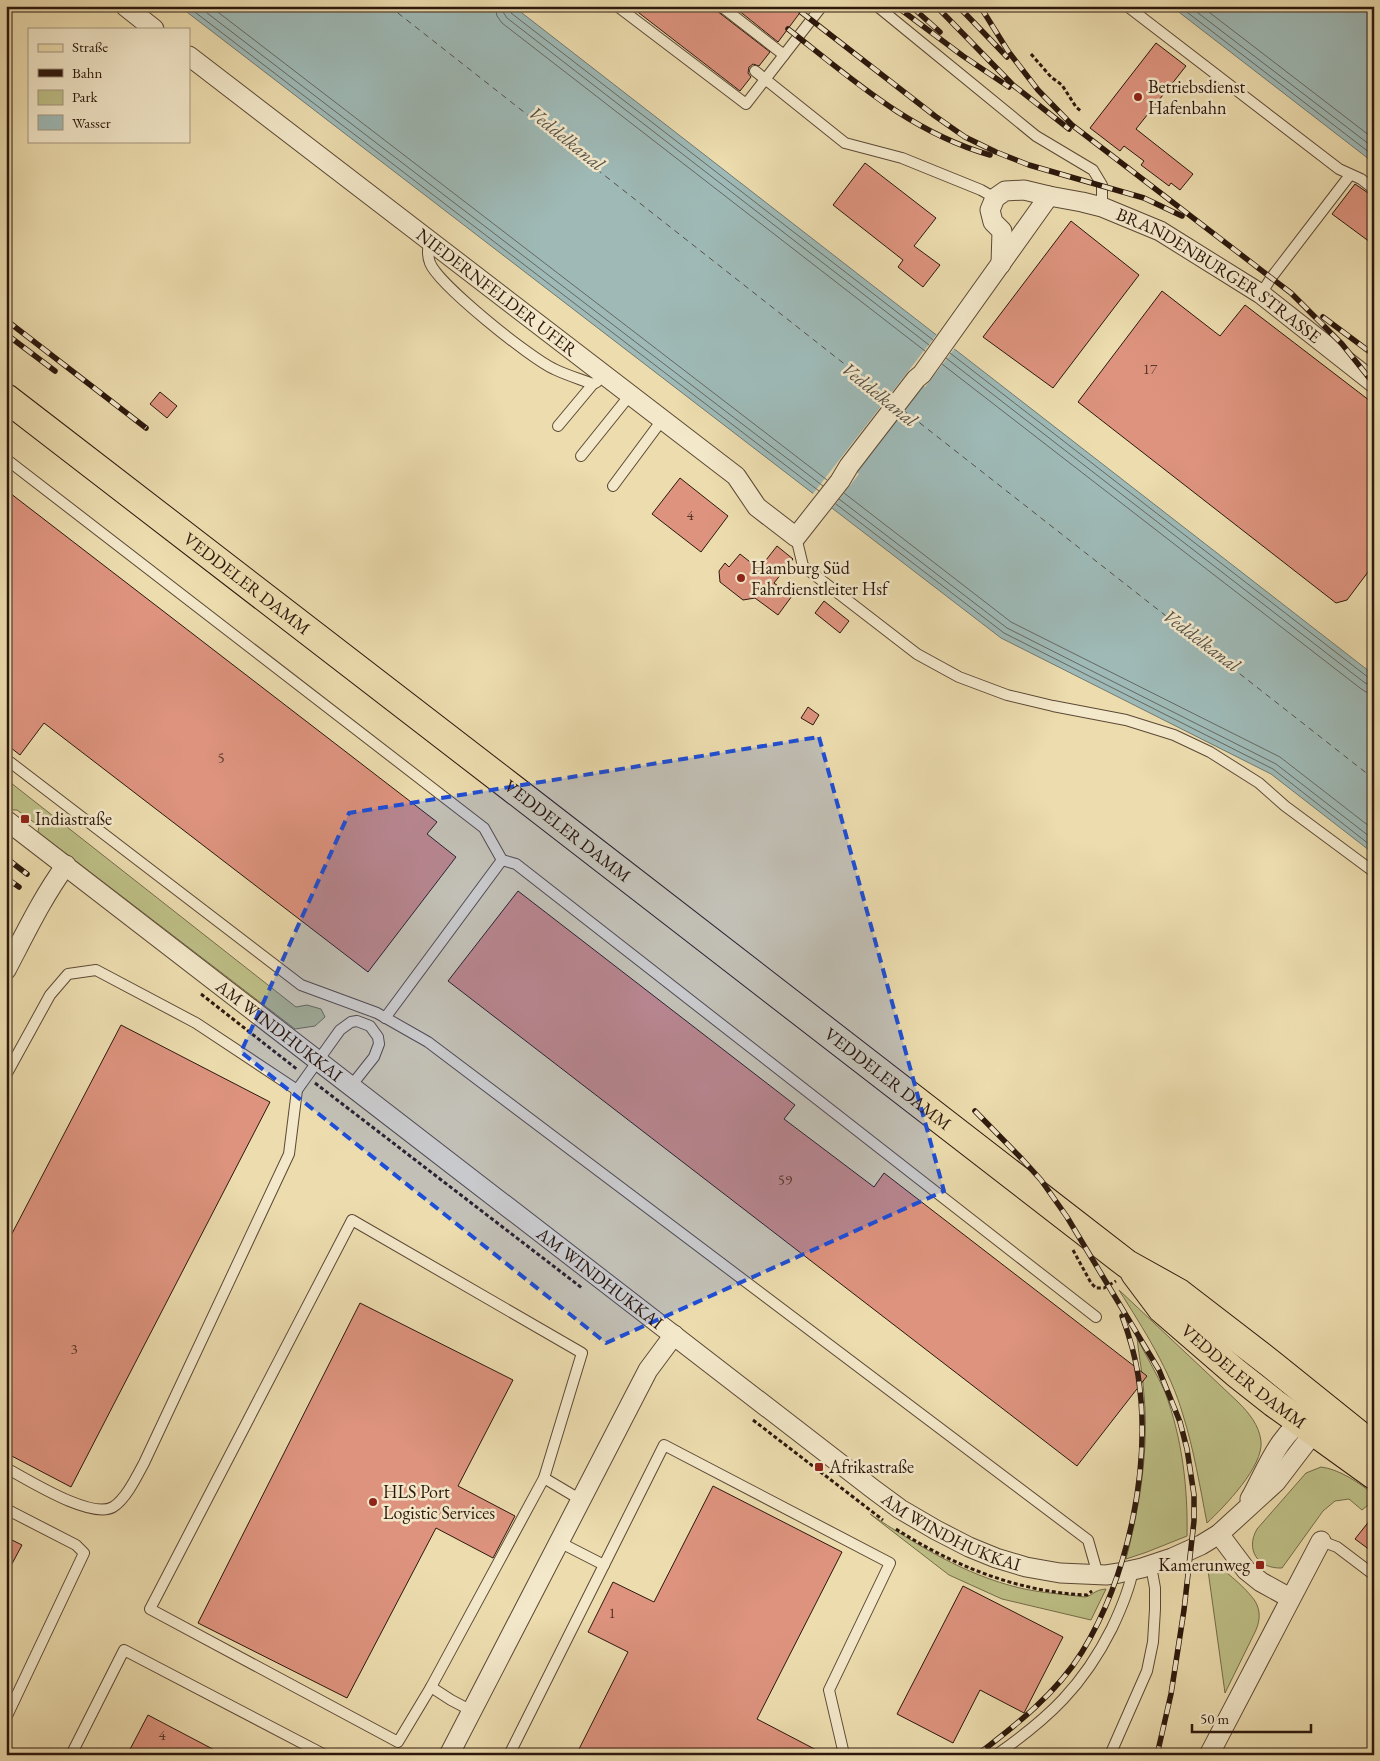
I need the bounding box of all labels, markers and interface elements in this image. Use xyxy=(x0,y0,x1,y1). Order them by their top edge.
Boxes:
legend xyxy=(28,28,190,142)
text: Straße xyxy=(72,37,108,56)
text: Bahn xyxy=(72,63,103,82)
place label: Betriebsdienst Hafenbahn xyxy=(1148,75,1246,119)
text: Park xyxy=(72,87,99,106)
marker: Betriebsdienst Hafenbahn xyxy=(1132,91,1144,103)
water label: Veddelkanal xyxy=(524,100,610,177)
text: Wasser xyxy=(72,113,111,132)
street label: BRANDENBURGER STRASSE xyxy=(1113,202,1326,348)
street label: NIEDERNFELDER UFER xyxy=(412,223,582,361)
water label: Veddelkanal xyxy=(837,356,923,433)
house number: 17 xyxy=(1143,359,1158,378)
house number: 4 xyxy=(686,505,694,524)
street label: VEDDELER DAMM xyxy=(179,527,315,640)
place label: Hamburg Süd Fahrdienstleiter Hsf xyxy=(751,556,890,600)
marker: Hamburg Süd Fahrdienstleiter Hsf xyxy=(735,572,747,584)
water label: Veddelkanal xyxy=(1158,603,1246,678)
house number: 5 xyxy=(217,748,225,767)
street label: VEDDELER DAMM xyxy=(500,774,636,887)
place label: Indiastraße xyxy=(35,807,112,830)
marker: Indiastraße xyxy=(19,813,31,825)
street label: AM WINDHUKKAI xyxy=(211,974,347,1086)
street label: VEDDELER DAMM xyxy=(820,1022,956,1135)
house number: 59 xyxy=(778,1170,792,1189)
street label: AM WINDHUKKAI xyxy=(531,1221,668,1334)
street label: VEDDELER DAMM xyxy=(1176,1319,1311,1434)
house number: 3 xyxy=(70,1339,78,1358)
place label: Afrikastraße xyxy=(828,1455,914,1478)
marker: Afrikastraße xyxy=(813,1461,825,1473)
place label: HLS Port Logistic Services xyxy=(383,1480,495,1524)
street label: AM WINDHUKKAI xyxy=(876,1487,1024,1576)
marker: HLS Port Logistic Services xyxy=(367,1496,379,1508)
place label: Kamerunweg xyxy=(1158,1553,1250,1576)
marker: Kamerunweg xyxy=(1254,1559,1266,1571)
house number: 1 xyxy=(608,1603,616,1622)
scale bar xyxy=(1192,1701,1311,1733)
text: 50 m xyxy=(1200,1709,1229,1728)
house number: 4 xyxy=(158,1725,166,1744)

